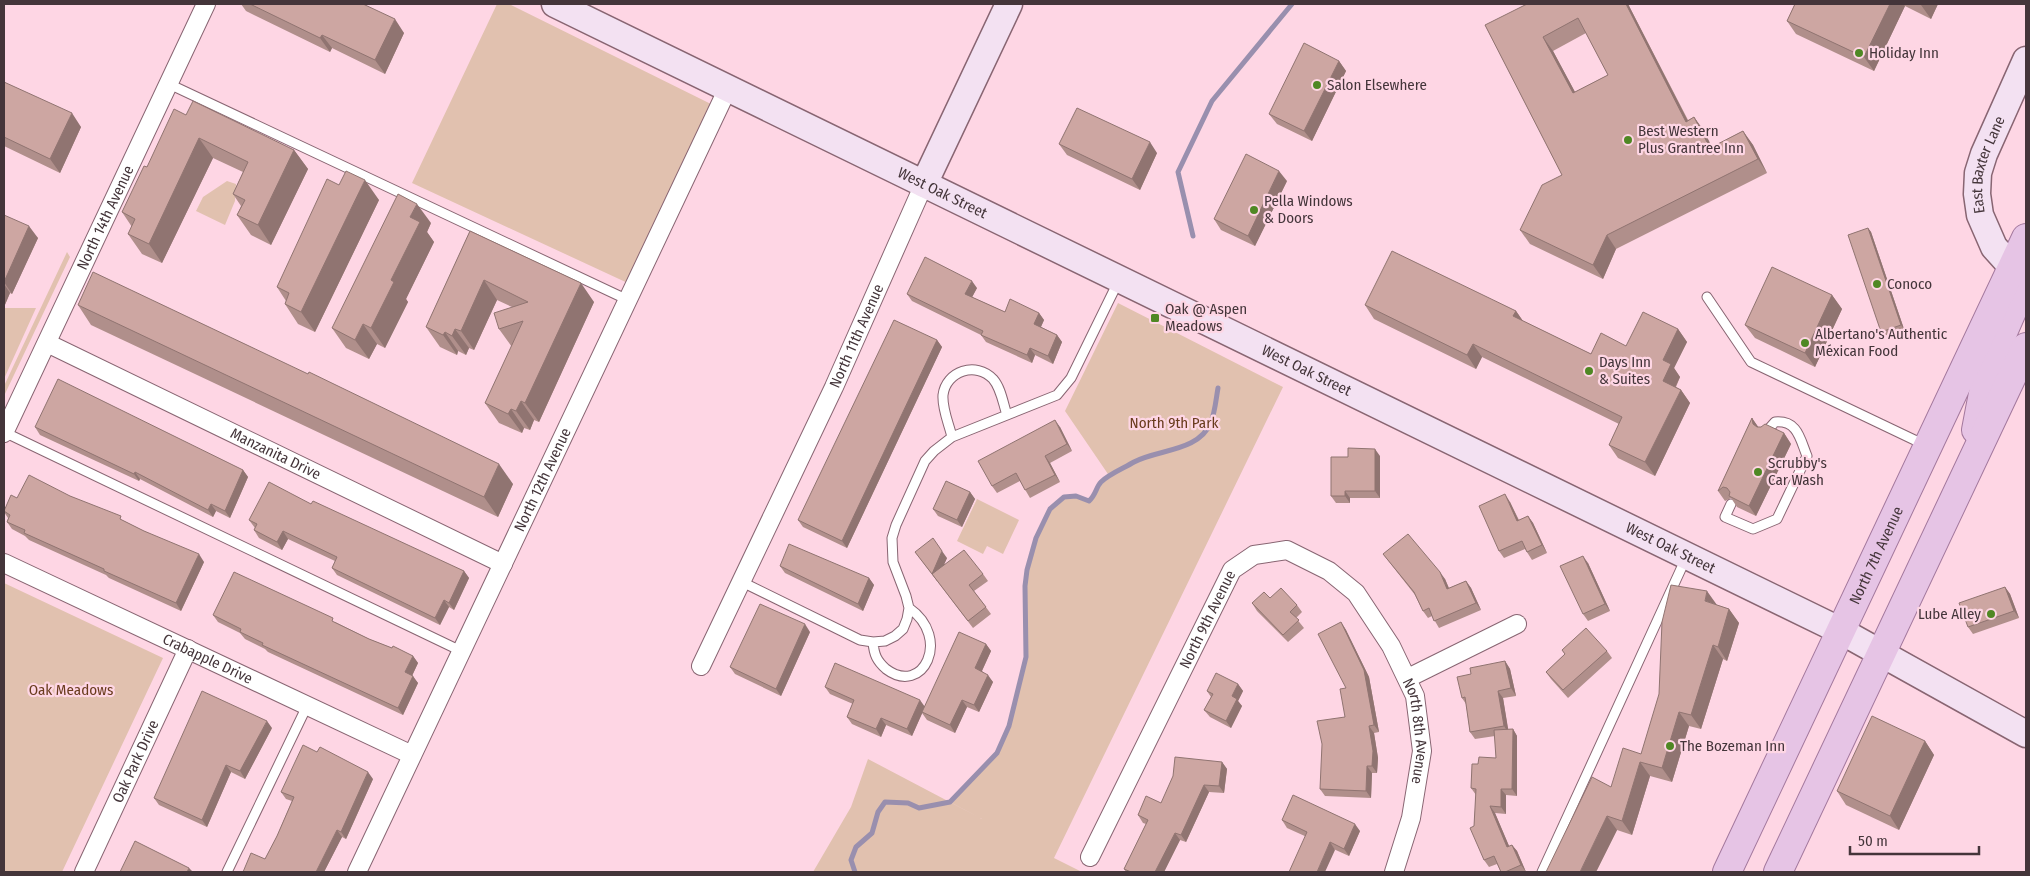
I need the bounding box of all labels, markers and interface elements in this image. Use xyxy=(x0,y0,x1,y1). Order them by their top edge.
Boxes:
place label: Holiday Inn xyxy=(1869,44,1939,62)
marker: Holiday Inn xyxy=(1853,47,1865,59)
place label: Salon Elsewhere xyxy=(1327,76,1427,94)
marker: Salon Elsewhere xyxy=(1311,79,1323,91)
street label: East Baxter Lane xyxy=(1968,113,2009,215)
place label: Best Western Plus Grantree Inn xyxy=(1638,122,1744,157)
marker: Best Western Plus Grantree Inn xyxy=(1622,134,1634,146)
street label: North 14th Avenue xyxy=(73,163,138,273)
street label: West Oak Street xyxy=(895,163,990,222)
place label: Pella Windows & Doors xyxy=(1264,192,1353,227)
marker: Pella Windows & Doors xyxy=(1248,204,1260,216)
place label: Conoco xyxy=(1887,275,1932,293)
marker: Conoco xyxy=(1871,278,1883,290)
street label: North 11th Avenue xyxy=(826,281,888,391)
place label: Oak @ Aspen Meadows xyxy=(1165,300,1247,335)
marker: Oak @ Aspen Meadows xyxy=(1149,312,1161,324)
place label: Albertano's Authentic Méxican Food xyxy=(1815,325,1948,360)
marker: Albertano's Authentic Méxican Food xyxy=(1799,337,1811,349)
street label: West Oak Street xyxy=(1259,341,1354,400)
place label: Days Inn & Suites xyxy=(1599,353,1651,388)
marker: Days Inn & Suites xyxy=(1583,365,1595,377)
park label: North 9th Park xyxy=(1130,414,1218,432)
street label: Manzanita Drive xyxy=(227,424,324,483)
street label: North 12th Avenue xyxy=(510,425,575,534)
place label: Scrubby's Car Wash xyxy=(1768,454,1827,489)
marker: Scrubby's Car Wash xyxy=(1752,466,1764,478)
street label: North 7th Avenue xyxy=(1846,504,1907,607)
street label: West Oak Street xyxy=(1623,518,1718,577)
street label: North 9th Avenue xyxy=(1176,567,1239,672)
place label: Lube Alley xyxy=(1918,605,1981,623)
marker: Lube Alley xyxy=(1985,608,1997,620)
street label: Crabapple Drive xyxy=(160,630,255,688)
street label: North 8th Avenue xyxy=(1399,675,1431,785)
park label: Oak Meadows xyxy=(29,681,113,699)
street label: Oak Park Drive xyxy=(109,717,163,806)
place label: The Bozeman Inn xyxy=(1680,737,1785,755)
marker: The Bozeman Inn xyxy=(1664,740,1676,752)
scale bar xyxy=(1850,824,1979,856)
text: 50 m xyxy=(1858,832,1888,850)

